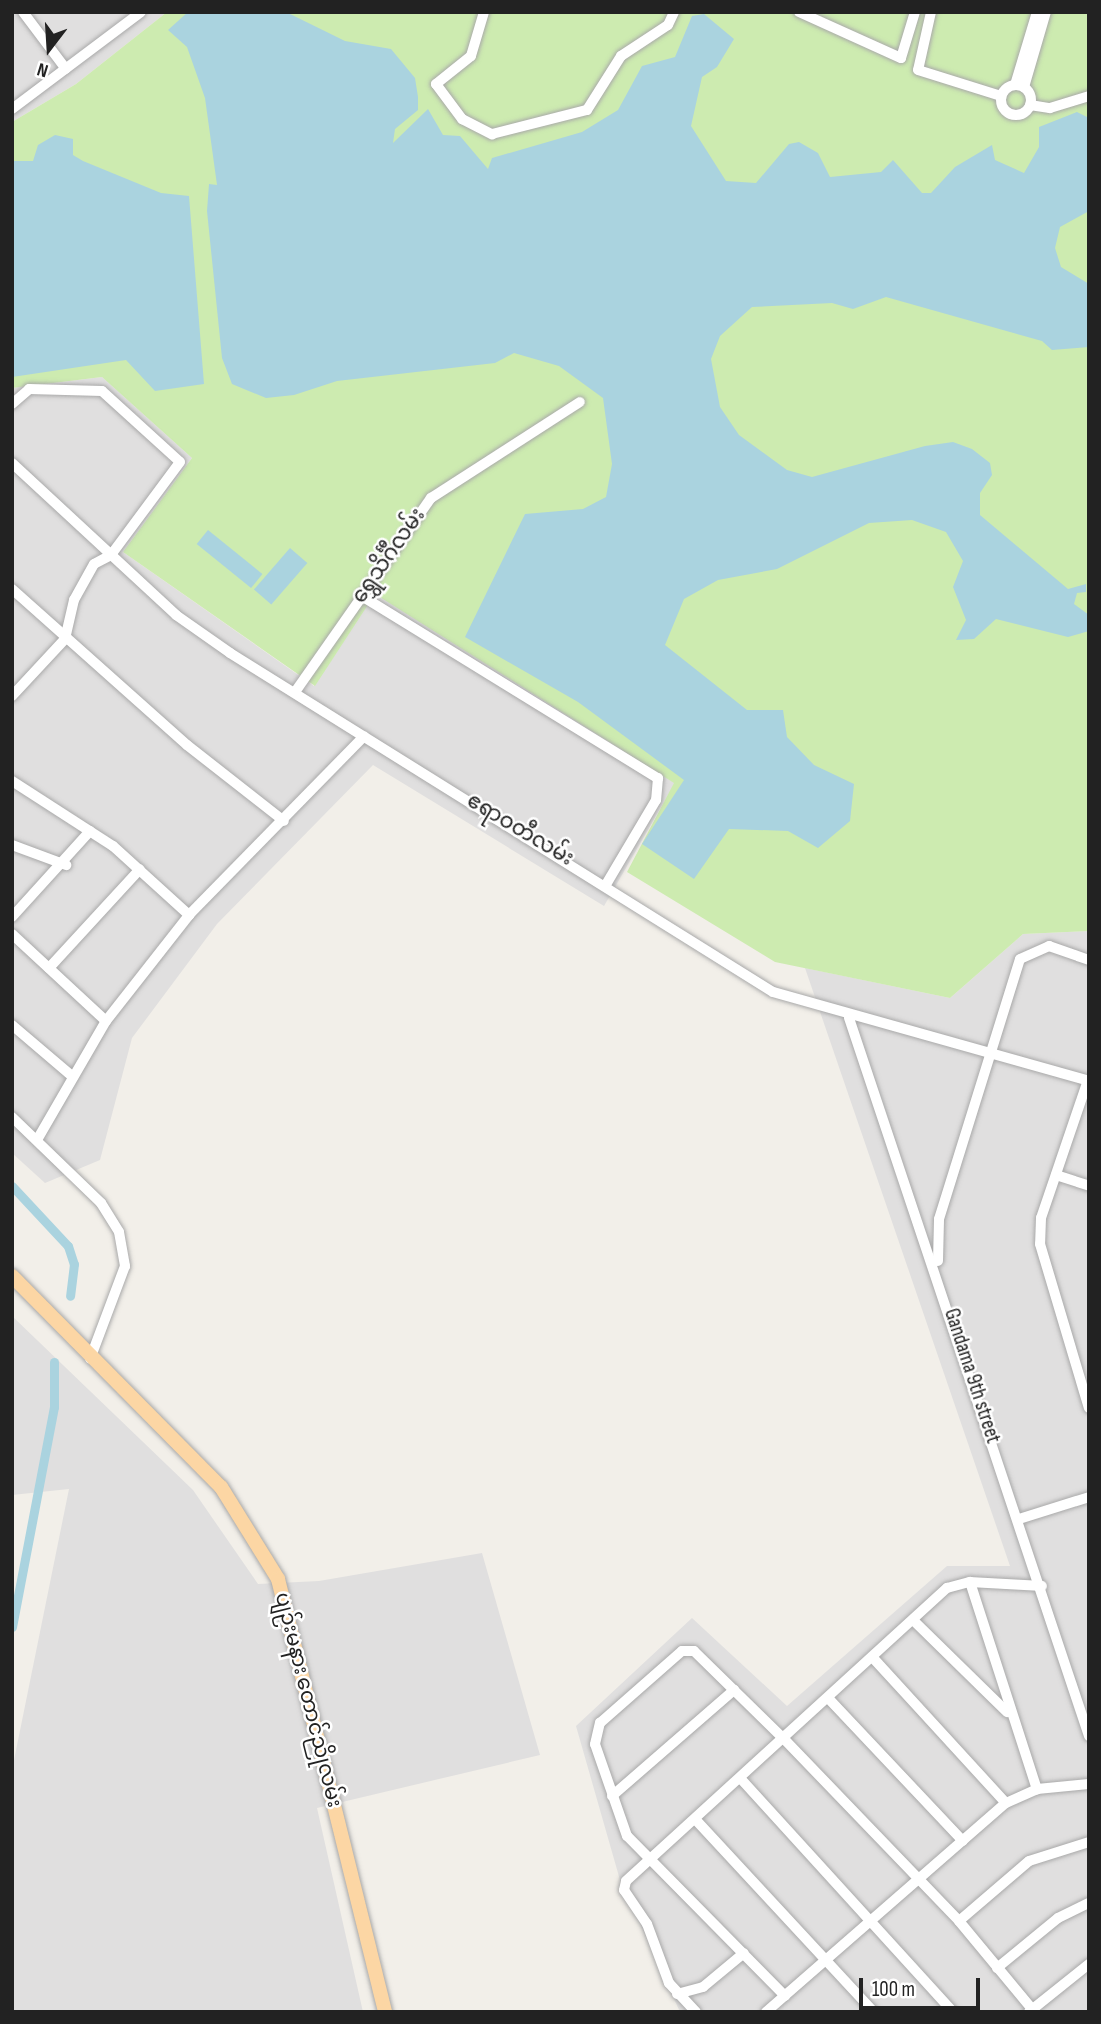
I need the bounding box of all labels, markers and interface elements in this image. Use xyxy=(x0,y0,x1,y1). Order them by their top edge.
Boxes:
north arrow xyxy=(14,14,84,84)
text: N xyxy=(34,57,51,82)
street label: ရွှေသိင်္ဂီလမ်း xyxy=(347,504,431,608)
street label: ဧရာဝတီလမ်း xyxy=(462,788,578,872)
street label: Gandama 9th street xyxy=(938,1305,1006,1447)
street label: ပျဉ်းမနား တောင်ညိုလမ်း xyxy=(269,1590,347,1810)
scale bar xyxy=(863,1965,984,2009)
text: 100 m xyxy=(872,1977,915,2002)

